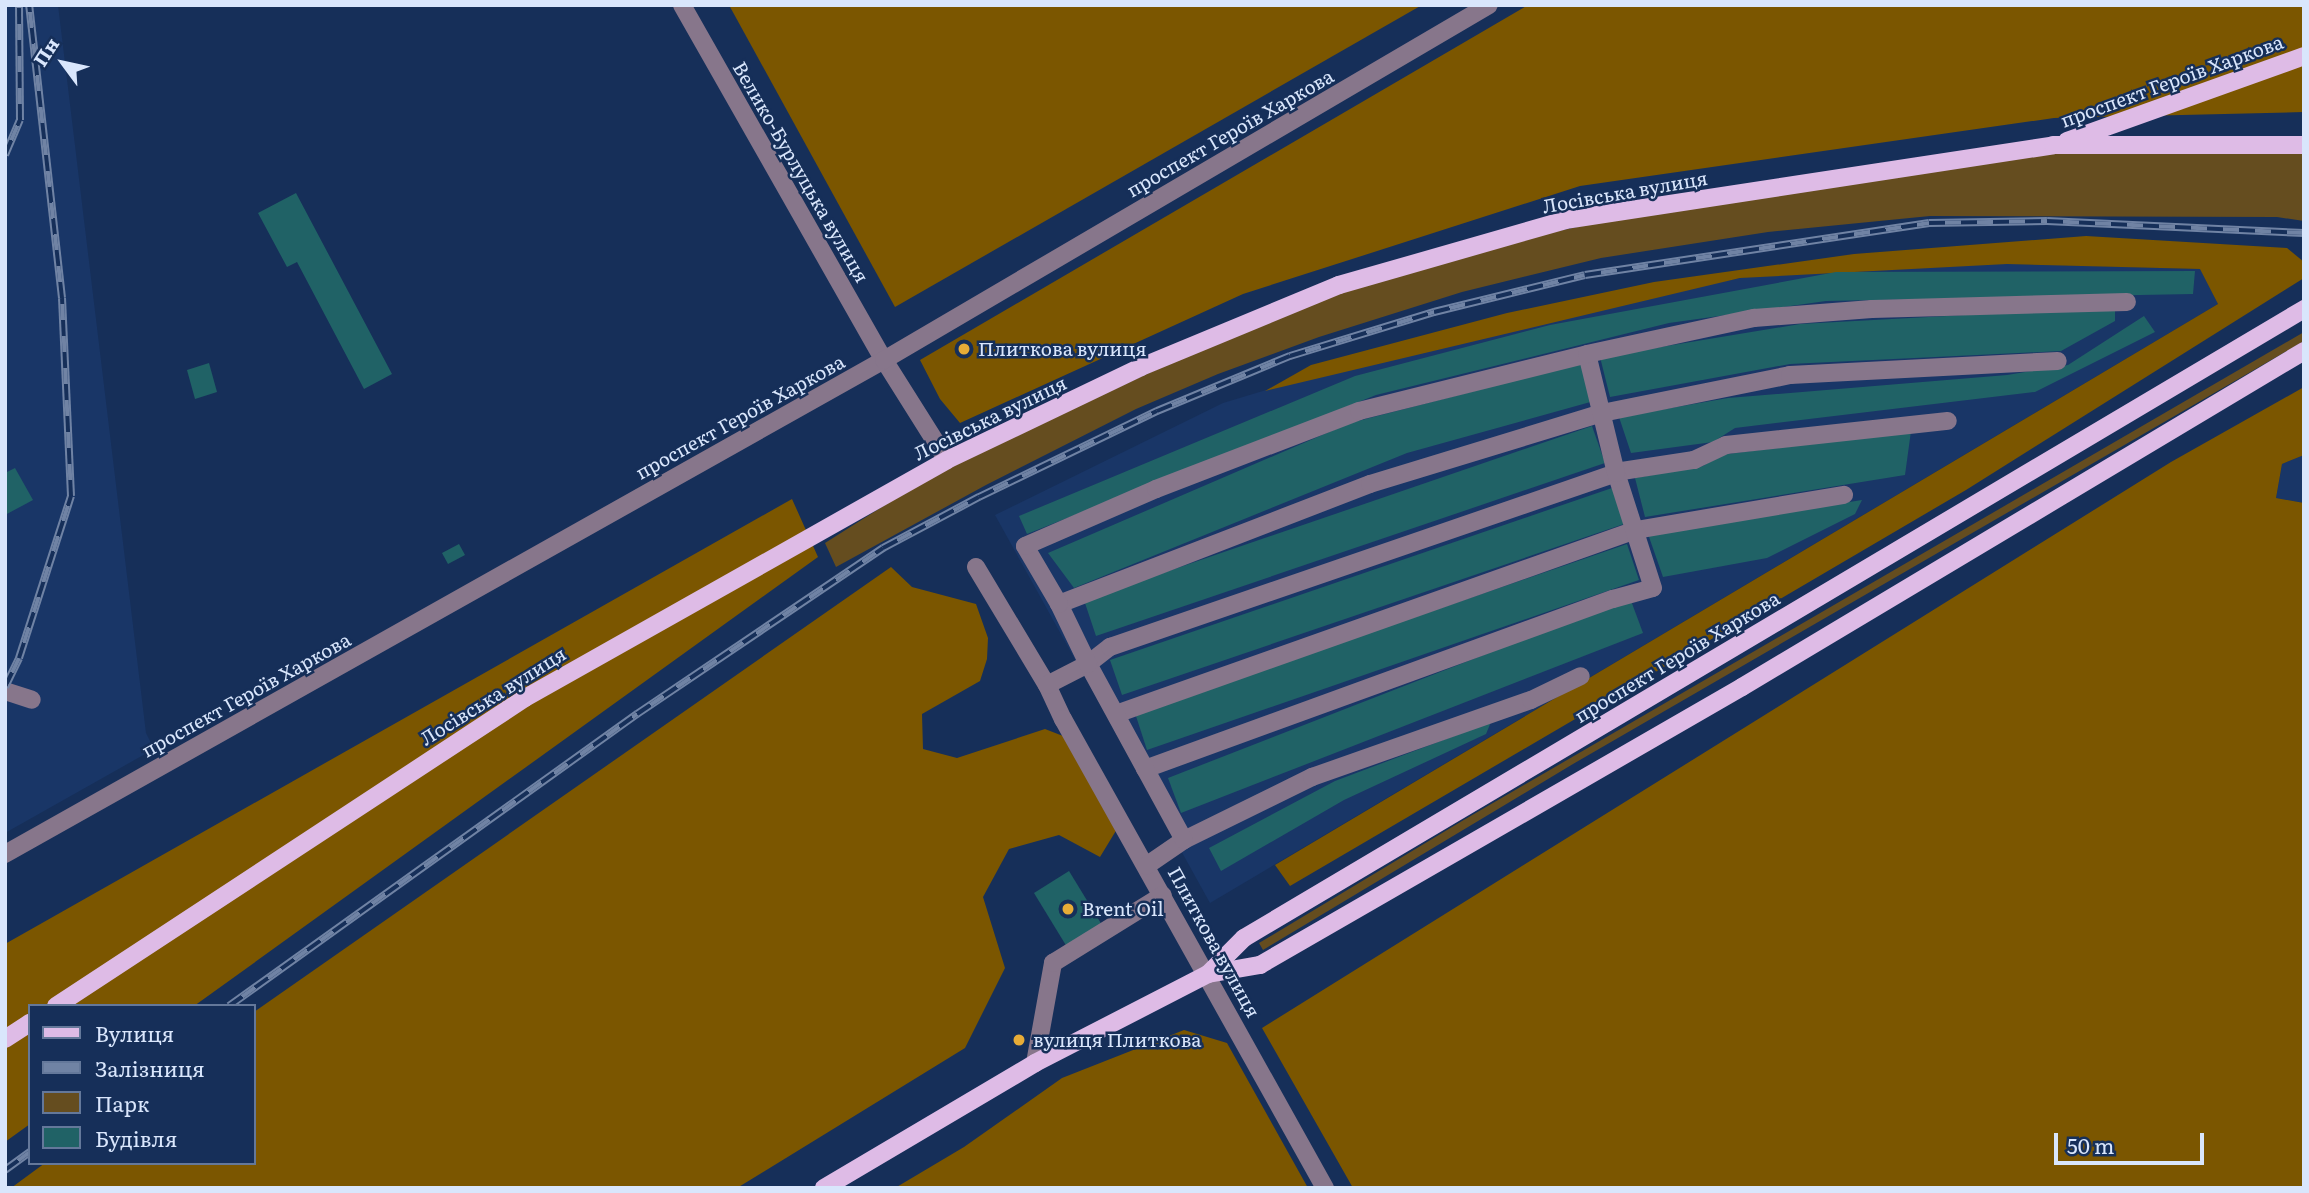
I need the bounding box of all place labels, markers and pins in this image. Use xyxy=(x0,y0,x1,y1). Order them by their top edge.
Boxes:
place label: Плиткова вулиця xyxy=(978,338,1147,360)
marker: Плиткова вулиця xyxy=(956,341,972,357)
place label: Brent Oil xyxy=(1082,898,1164,920)
marker: Brent Oil xyxy=(1060,901,1076,917)
place label: вулиця Плиткова xyxy=(1033,1029,1202,1051)
marker: вулиця Плиткова xyxy=(1011,1032,1027,1048)

